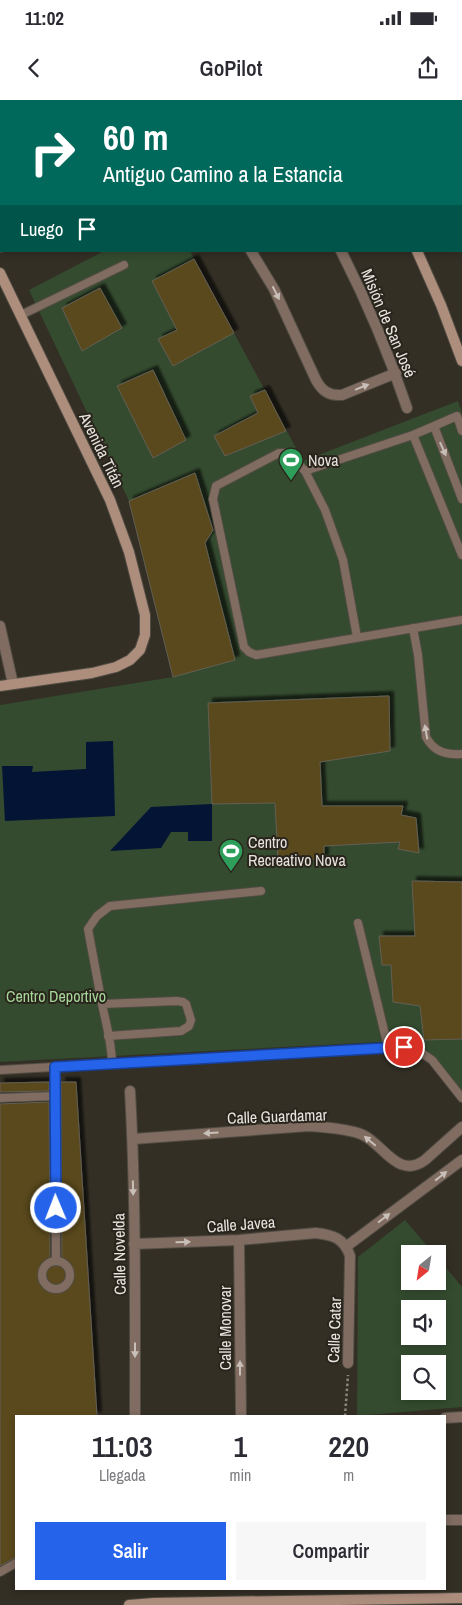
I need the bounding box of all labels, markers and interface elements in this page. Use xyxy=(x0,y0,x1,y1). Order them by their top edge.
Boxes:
text: 11:02 xyxy=(25,5,64,31)
text: GoPilot xyxy=(200,53,262,83)
icon: back xyxy=(20,54,48,82)
icon: share xyxy=(414,54,442,82)
text: 60 m xyxy=(103,114,168,161)
icon: right xyxy=(20,120,85,185)
text: Antiguo Camino a la Estancia xyxy=(103,159,343,189)
icon: arrive xyxy=(73,215,101,243)
text: Luego xyxy=(20,216,63,242)
street label: Misión de San José xyxy=(356,265,422,381)
one-way arrow xyxy=(272,286,280,300)
one-way arrow xyxy=(354,383,369,390)
street label: Avenida Titán xyxy=(74,408,130,491)
one-way arrow xyxy=(438,442,447,457)
sports icon: Nova xyxy=(278,447,304,481)
place label: Nova xyxy=(308,449,339,471)
one-way arrow xyxy=(422,723,430,739)
place label: Centro Recreativo Nova xyxy=(248,831,346,871)
sports icon: Centro Recreativo Nova xyxy=(218,838,244,872)
park label: Centro Deportivo xyxy=(6,985,106,1007)
pin xyxy=(383,1026,425,1068)
icon: arrive xyxy=(390,1033,418,1061)
street label: Calle Guardamar xyxy=(227,1103,328,1129)
one-way arrow xyxy=(203,1130,219,1138)
one-way arrow xyxy=(364,1135,377,1146)
one-way arrow xyxy=(434,1171,447,1182)
one-way arrow xyxy=(130,1180,138,1196)
position arrow xyxy=(29,1181,81,1233)
street label: Calle Javea xyxy=(206,1211,277,1237)
street label: Calle Novelda xyxy=(107,1212,131,1295)
one-way arrow xyxy=(377,1213,391,1223)
one-way arrow xyxy=(175,1238,191,1246)
north arrow xyxy=(401,1245,446,1290)
map controls xyxy=(401,1245,446,1400)
street label: Calle Monovar xyxy=(214,1285,236,1370)
street label: Calle Catar xyxy=(322,1296,346,1363)
button: sound xyxy=(401,1300,446,1345)
one-way arrow xyxy=(131,1343,139,1359)
button: search xyxy=(401,1355,446,1400)
one-way arrow xyxy=(236,1359,244,1375)
text: 11:03 xyxy=(92,1426,153,1466)
text: 1 xyxy=(234,1426,247,1466)
text: 220 xyxy=(328,1426,369,1466)
text: Llegada xyxy=(99,1464,146,1486)
text: min xyxy=(230,1464,251,1486)
text: m xyxy=(343,1464,354,1486)
button: Salir xyxy=(35,1522,226,1580)
button: Compartir xyxy=(236,1522,426,1580)

